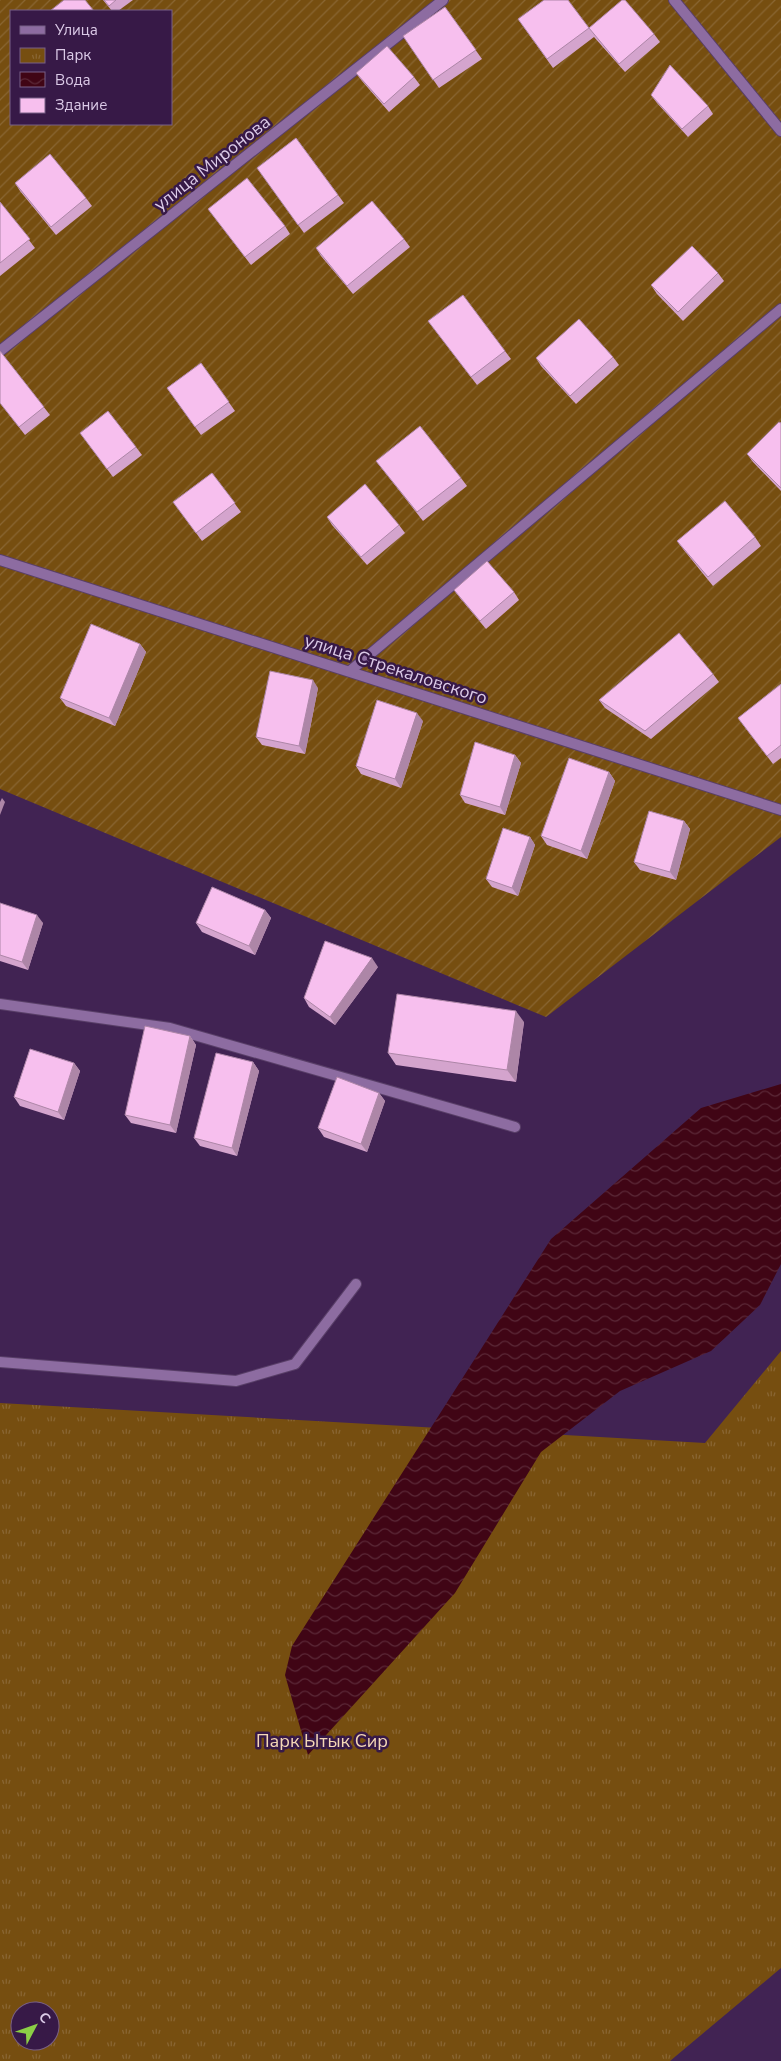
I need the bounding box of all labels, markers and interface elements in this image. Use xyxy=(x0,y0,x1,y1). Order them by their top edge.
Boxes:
legend xyxy=(10,10,172,125)
text: Улица xyxy=(54,20,98,40)
text: Парк xyxy=(55,45,91,65)
text: Вода xyxy=(55,70,91,90)
text: Здание xyxy=(55,95,107,115)
street label: улица Миронова xyxy=(149,110,275,216)
street label: улица Стрекаловского xyxy=(301,628,491,710)
park label: Парк Ытык Сир xyxy=(256,1729,388,1753)
north arrow xyxy=(10,2001,60,2051)
text: С xyxy=(34,2008,55,2028)

